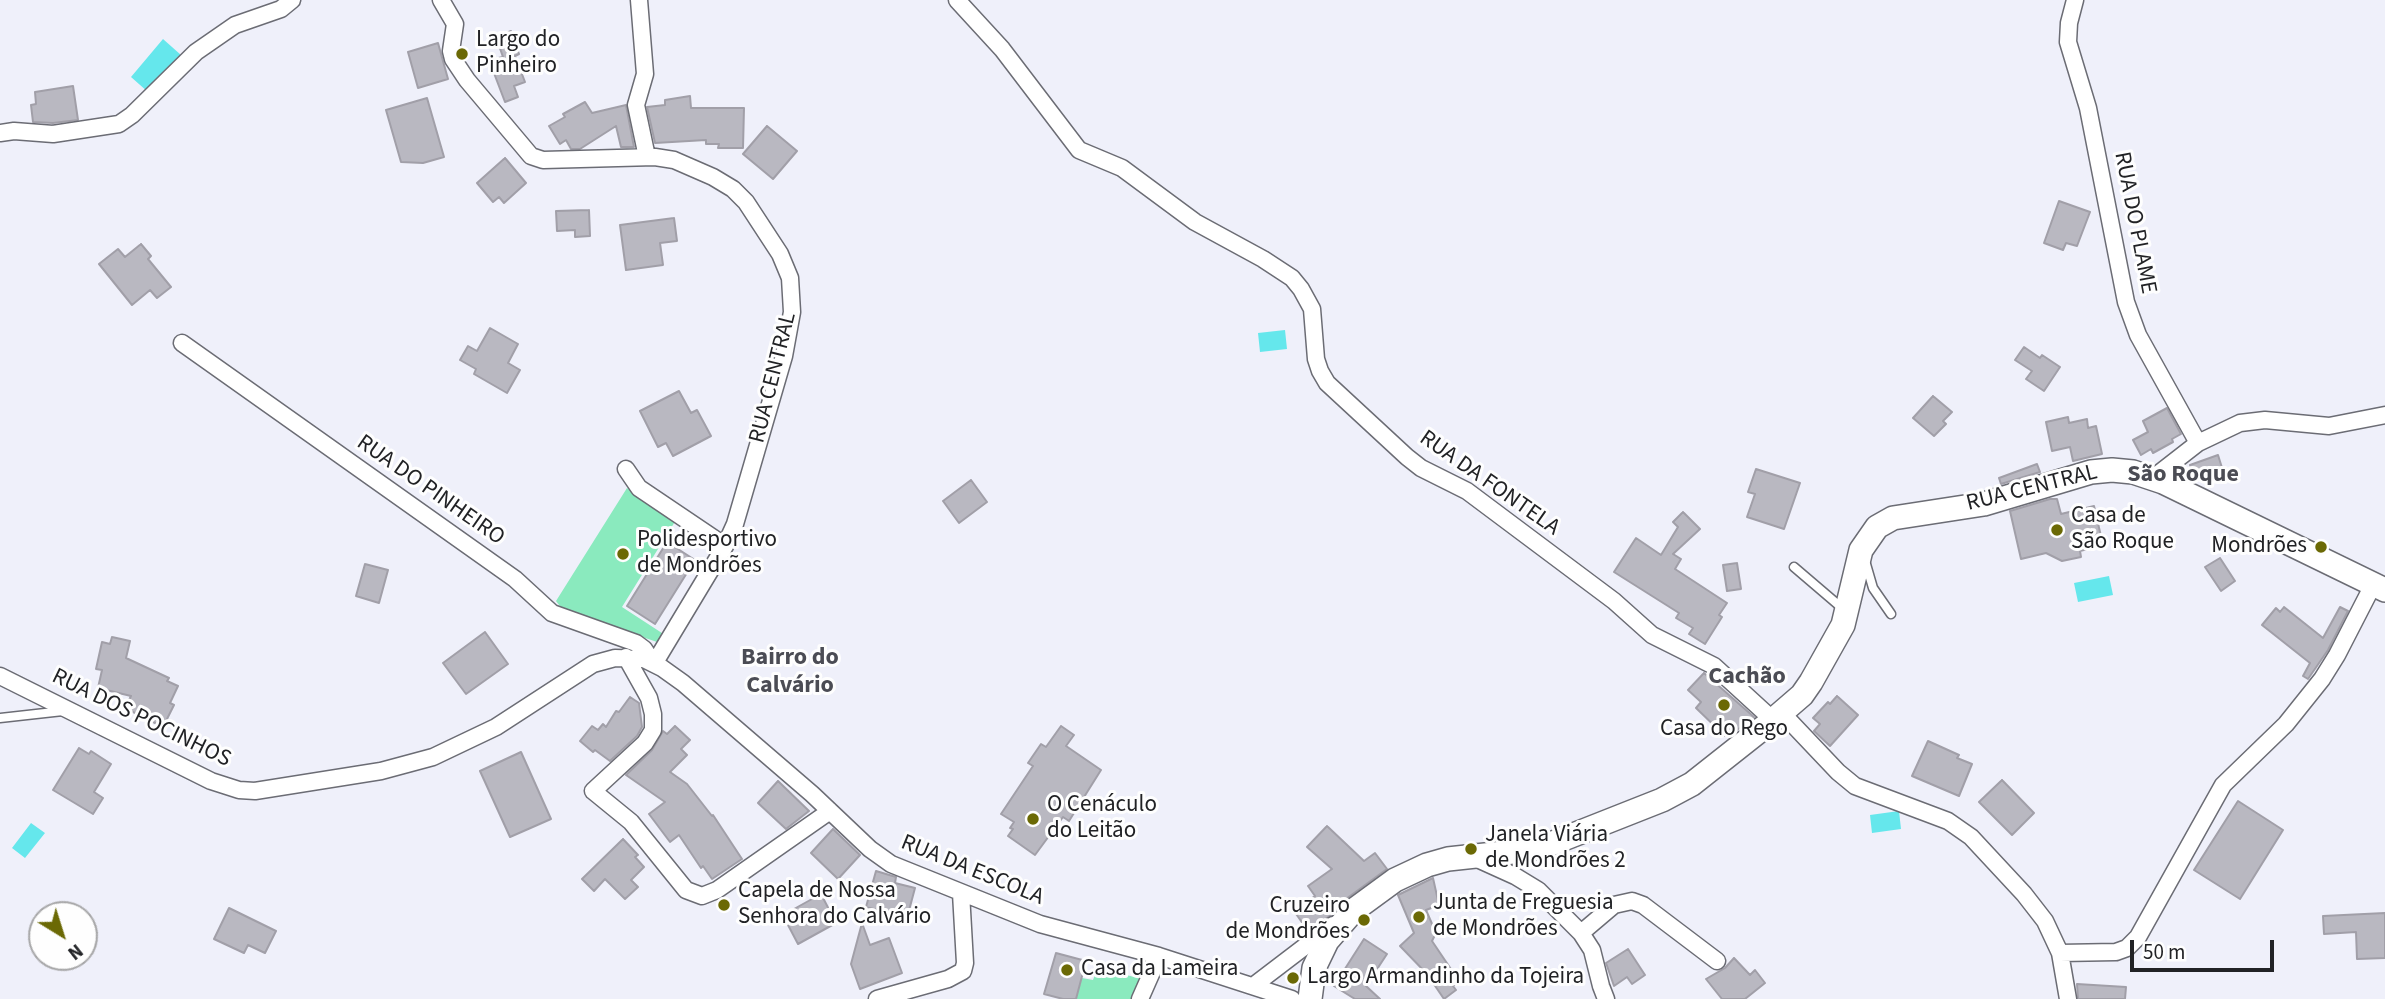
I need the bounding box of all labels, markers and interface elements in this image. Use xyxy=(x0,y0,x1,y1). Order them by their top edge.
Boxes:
place label: Largo do Pinheiro xyxy=(476,27,560,81)
marker: Largo do Pinheiro xyxy=(454,46,470,62)
street label: RUA DO PLAME xyxy=(2107,150,2161,296)
street label: RUA CENTRAL xyxy=(744,310,804,446)
street label: RUA DA FONTELA xyxy=(1413,425,1565,543)
street label: RUA DO PINHEIRO xyxy=(351,430,509,552)
street label: RUA CENTRAL xyxy=(1964,459,2100,519)
district label: São Roque xyxy=(2127,462,2239,490)
place label: Casa de São Roque xyxy=(2071,503,2174,557)
marker: Casa de São Roque xyxy=(2049,522,2065,538)
place label: Polidesportivo de Mondrões xyxy=(637,527,777,581)
place label: Mondrões xyxy=(2211,533,2307,561)
marker: Mondrões xyxy=(2313,539,2329,555)
marker: Polidesportivo de Mondrões xyxy=(615,546,631,562)
district label: Bairro do Calvário xyxy=(741,645,839,701)
street label: RUA DOS POCINHOS xyxy=(47,664,235,774)
district label: Cachão xyxy=(1708,664,1786,692)
marker: Casa do Rego xyxy=(1716,697,1732,713)
place label: Casa do Rego xyxy=(1660,716,1788,744)
place label: O Cenáculo do Leitão xyxy=(1047,792,1157,846)
marker: O Cenáculo do Leitão xyxy=(1025,811,1041,827)
place label: Janela Viária de Mondrões 2 xyxy=(1485,822,1626,876)
street label: RUA DA ESCOLA xyxy=(897,830,1047,912)
marker: Janela Viária de Mondrões 2 xyxy=(1463,841,1479,857)
place label: Capela de Nossa Senhora do Calvário xyxy=(738,878,931,932)
place label: Junta de Freguesia de Mondrões xyxy=(1433,890,1614,944)
place label: Cruzeiro de Mondrões xyxy=(1225,893,1350,947)
marker: Capela de Nossa Senhora do Calvário xyxy=(716,897,732,913)
north arrow xyxy=(28,901,98,971)
marker: Junta de Freguesia de Mondrões xyxy=(1411,909,1427,925)
marker: Cruzeiro de Mondrões xyxy=(1356,912,1372,928)
scale bar xyxy=(2133,926,2276,970)
text: N xyxy=(62,937,88,966)
text: 50 m xyxy=(2143,937,2185,967)
place label: Casa da Lameira xyxy=(1081,956,1238,984)
marker: Casa da Lameira xyxy=(1059,962,1075,978)
place label: Largo Armandinho da Tojeira xyxy=(1307,964,1584,992)
marker: Largo Armandinho da Tojeira xyxy=(1285,970,1301,986)

